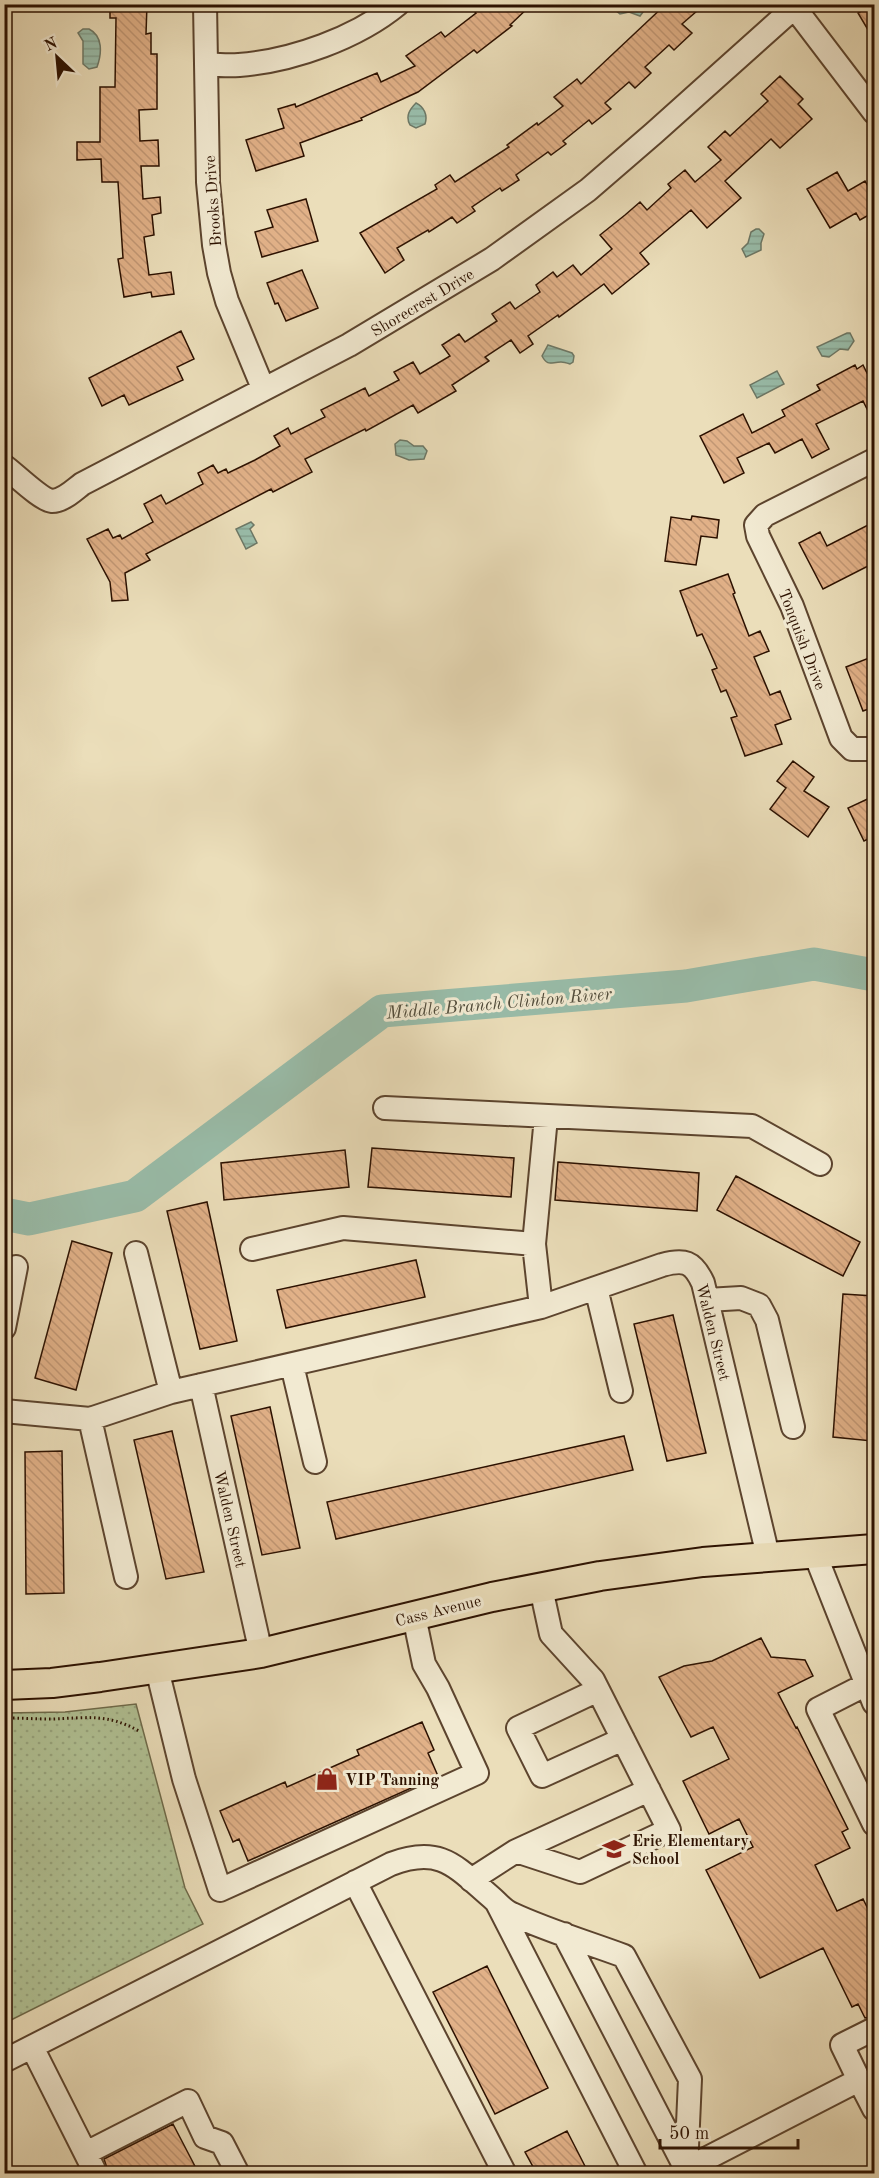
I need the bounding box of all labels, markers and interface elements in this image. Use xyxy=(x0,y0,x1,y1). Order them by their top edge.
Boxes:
north arrow xyxy=(27,27,87,87)
text: N xyxy=(42,35,61,55)
street label: Brooks Drive xyxy=(203,155,225,247)
street label: Shorecrest Drive xyxy=(369,267,477,341)
street label: Tonquish Drive xyxy=(775,587,828,692)
water label: Middle Branch Clinton River xyxy=(385,985,614,1023)
street label: Walden Street xyxy=(692,1282,732,1383)
street label: Walden Street xyxy=(210,1469,248,1570)
street label: Cass Avenue xyxy=(394,1594,483,1630)
shop icon: VIP Tanning xyxy=(314,1766,340,1792)
place label: VIP Tanning xyxy=(345,1773,439,1789)
place label: Erie Elementary School xyxy=(632,1834,749,1868)
school or university icon: Erie Elementary School xyxy=(601,1836,627,1862)
scale bar xyxy=(660,2112,798,2150)
text: 50 m xyxy=(669,2125,709,2143)

